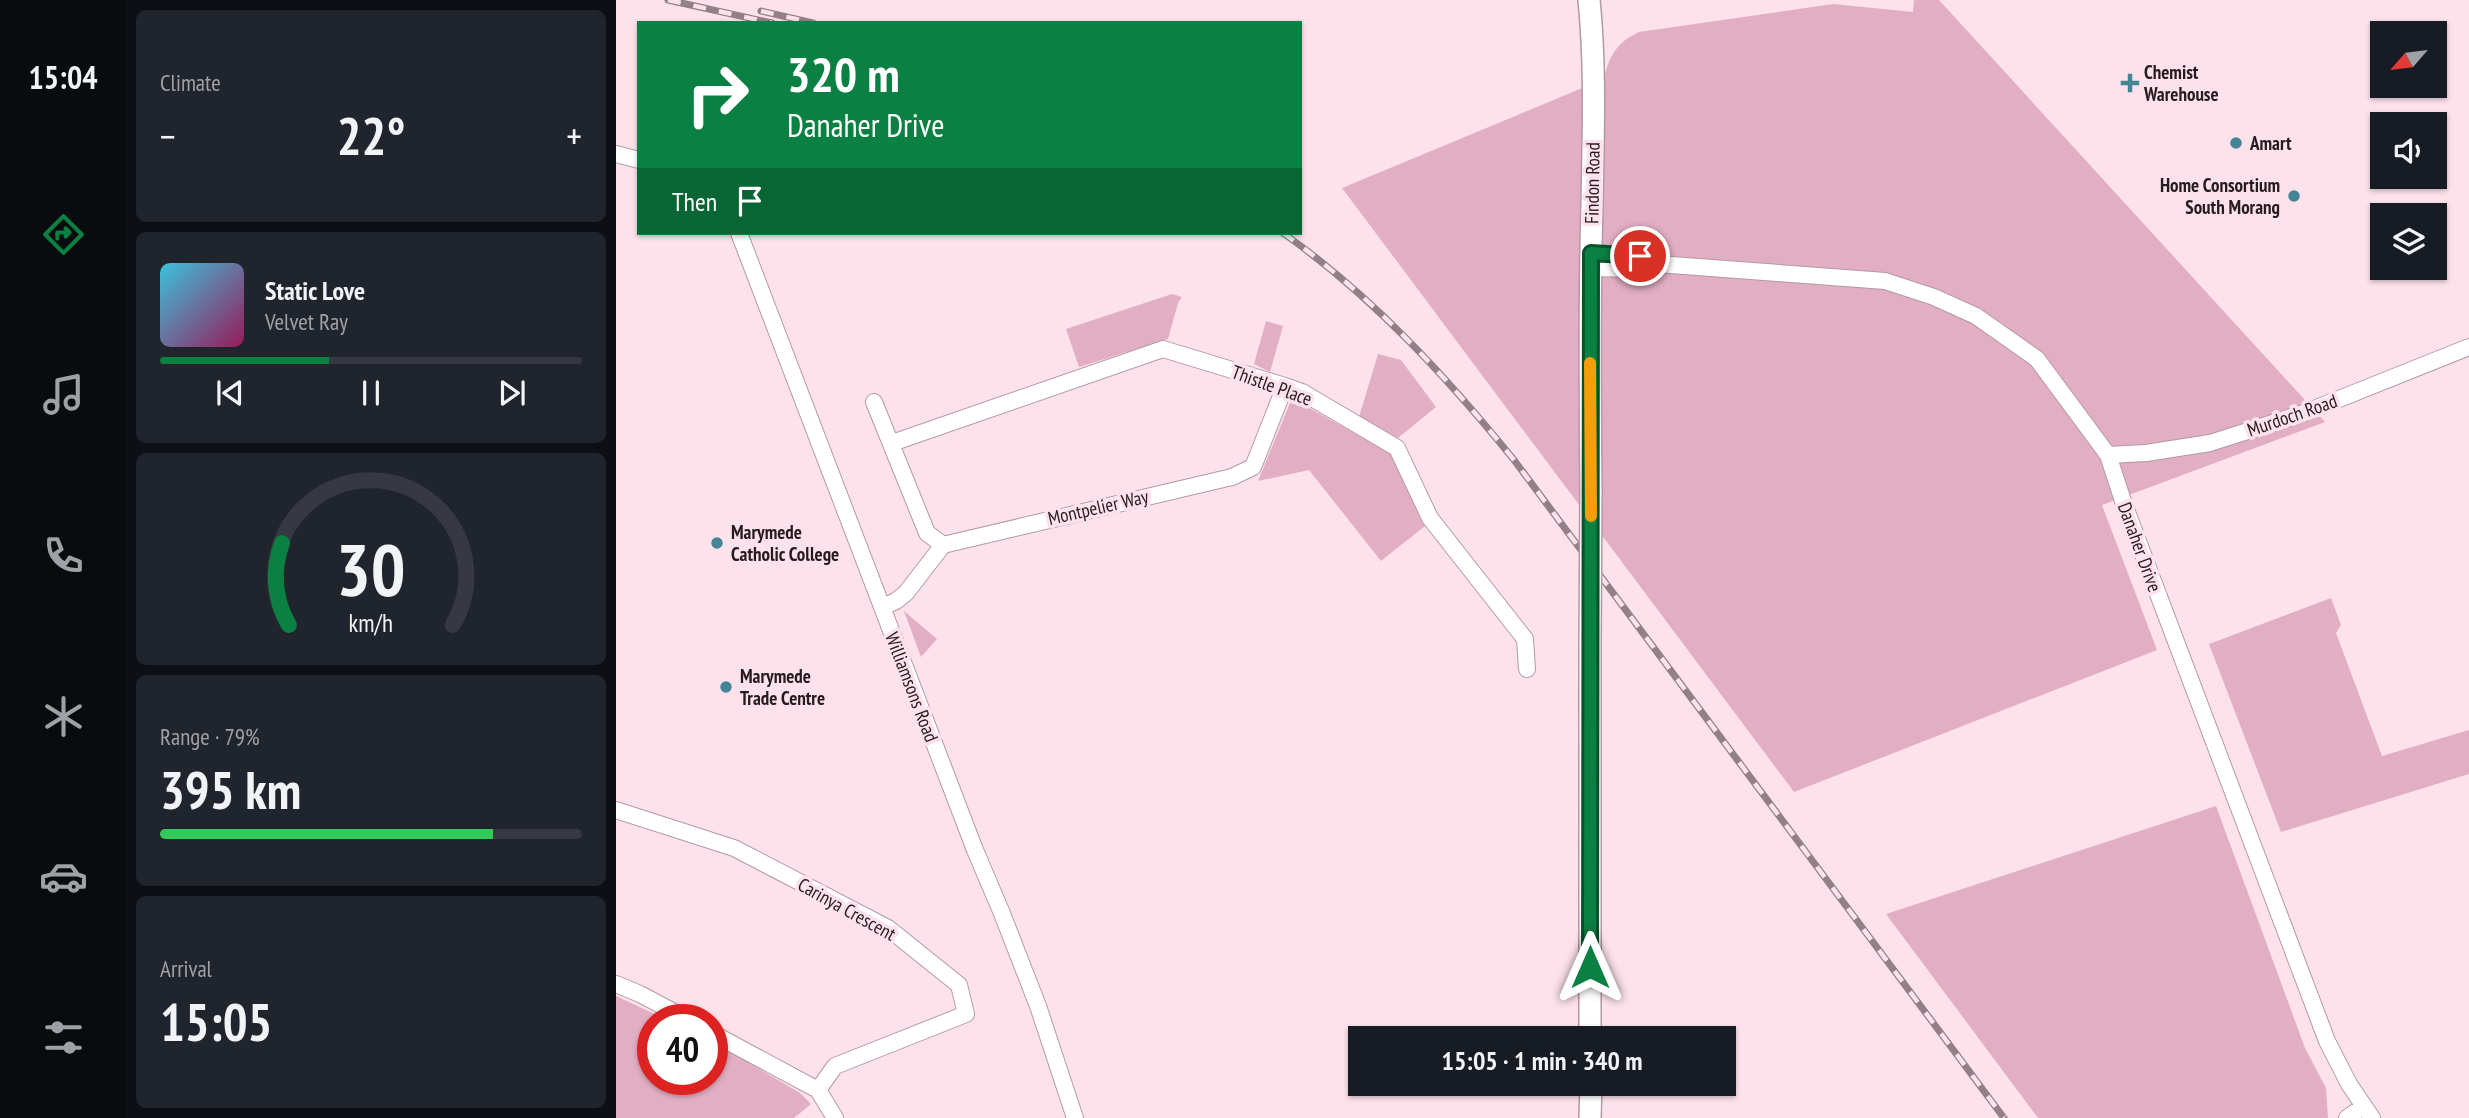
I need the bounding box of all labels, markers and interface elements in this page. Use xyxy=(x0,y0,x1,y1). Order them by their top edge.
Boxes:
north arrow xyxy=(2370,21,2446,98)
map controls xyxy=(2370,21,2447,280)
text: 320 m xyxy=(787,42,900,106)
icon: right xyxy=(672,49,763,140)
text: 15:04 xyxy=(28,56,98,98)
place label: Chemist Warehouse xyxy=(2143,60,2219,106)
text: Climate xyxy=(160,68,221,97)
marker: Chemist Warehouse xyxy=(2122,75,2138,91)
text: 22° xyxy=(337,102,405,169)
text: Danaher Drive xyxy=(787,104,944,146)
text: − xyxy=(160,111,176,160)
text: + xyxy=(566,111,582,160)
button: sound xyxy=(2370,112,2447,189)
place label: Amart xyxy=(2249,131,2292,155)
marker: Amart xyxy=(2228,135,2244,151)
street label: Findon Road xyxy=(1579,142,1605,224)
place label: Home Consortium South Morang xyxy=(2160,173,2280,219)
icon: arrive xyxy=(731,182,769,220)
text: Then xyxy=(672,185,717,218)
marker: Home Consortium South Morang xyxy=(2286,188,2302,204)
button: layers xyxy=(2370,203,2447,280)
icon: directions xyxy=(39,210,88,259)
pin xyxy=(1610,226,1670,286)
icon: arrive xyxy=(1621,237,1659,275)
text: Static Love xyxy=(265,274,365,307)
text: Velvet Ray xyxy=(265,307,348,336)
street label: Thistle Place xyxy=(1229,359,1316,411)
icon: music xyxy=(39,370,88,419)
icon: previous xyxy=(211,374,249,412)
icon: pause xyxy=(352,374,390,412)
icon: next xyxy=(493,374,531,412)
street label: Murdoch Road xyxy=(2244,388,2340,442)
street label: Montpelier Way xyxy=(1046,484,1151,530)
street label: Danaher Drive xyxy=(2113,499,2167,595)
place label: Marymede Catholic College xyxy=(731,520,839,566)
text: 30 xyxy=(336,521,406,615)
icon: phone xyxy=(39,531,88,580)
marker: Marymede Catholic College xyxy=(709,535,725,551)
text: km/h xyxy=(349,607,393,639)
street label: Williamsons Road xyxy=(880,629,944,745)
place label: Marymede Trade Centre xyxy=(740,664,825,710)
marker: Marymede Trade Centre xyxy=(718,679,734,695)
icon: climate xyxy=(39,692,88,741)
text: Range · 79% xyxy=(160,722,260,751)
text: 395 km xyxy=(160,756,301,823)
icon: car xyxy=(39,852,88,901)
street label: Carinya Crescent xyxy=(794,872,901,946)
position arrow xyxy=(1553,930,1627,1004)
text: Arrival xyxy=(160,954,212,983)
text: 15:05 xyxy=(160,988,272,1055)
speed limit sign: 40 xyxy=(637,1004,728,1095)
icon: filters xyxy=(39,1013,88,1062)
text: 15:05 · 1 min · 340 m xyxy=(1442,1044,1642,1077)

